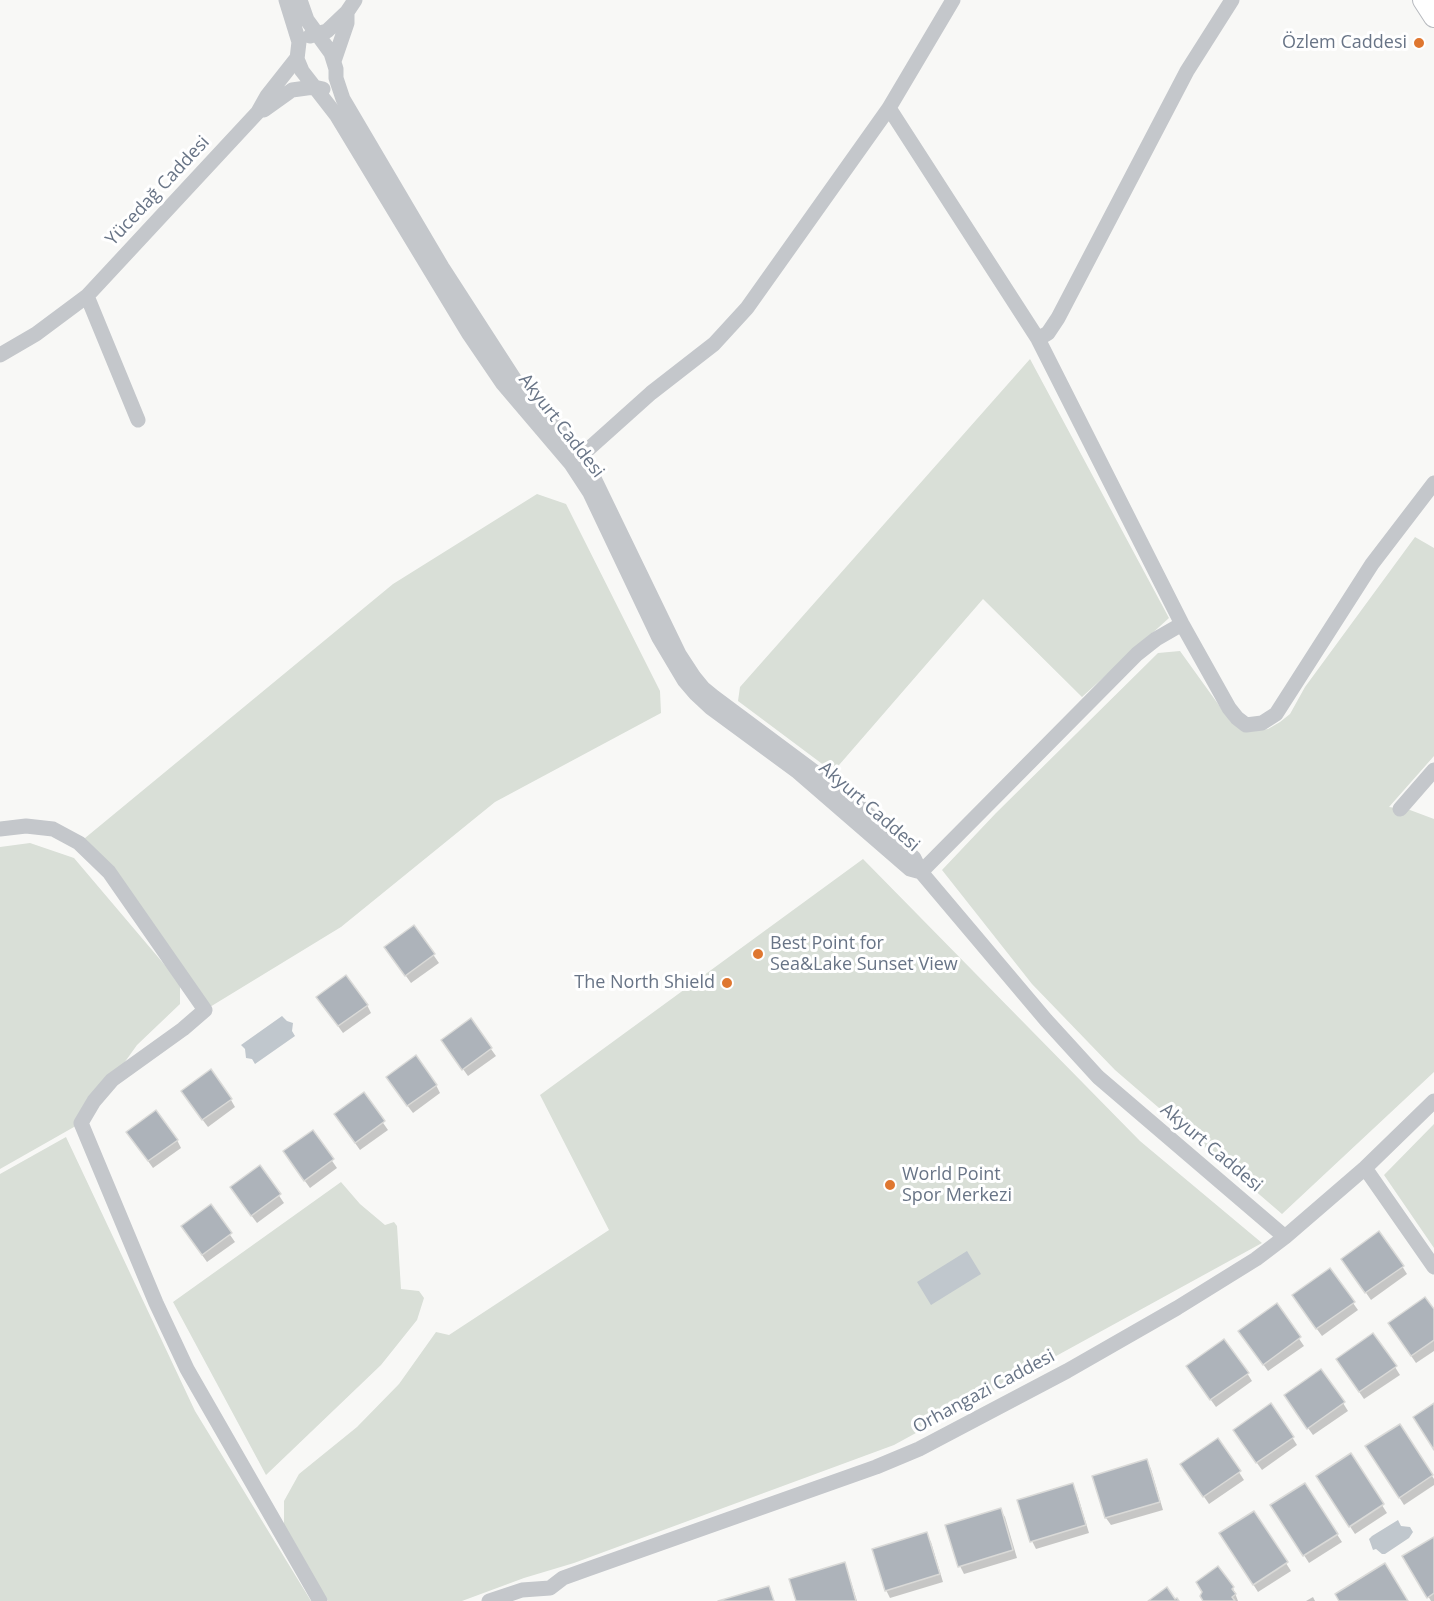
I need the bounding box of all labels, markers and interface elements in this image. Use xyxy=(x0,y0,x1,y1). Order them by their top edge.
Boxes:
place label: Özlem Caddesi xyxy=(1282,32,1407,54)
marker: Özlem Caddesi xyxy=(1412,36,1426,50)
street label: Yücedağ Caddesi xyxy=(102,132,214,250)
street label: Akyurt Caddesi xyxy=(514,370,608,482)
street label: Akyurt Caddesi xyxy=(814,758,924,856)
place label: Best Point for Sea&Lake Sunset View xyxy=(770,933,958,976)
marker: Best Point for Sea&Lake Sunset View xyxy=(751,947,765,961)
place label: The North Shield xyxy=(574,972,715,994)
marker: The North Shield xyxy=(720,976,734,990)
street label: Akyurt Caddesi xyxy=(1156,1099,1266,1197)
place label: World Point Spor Merkezi xyxy=(902,1164,1012,1206)
marker: World Point Spor Merkezi xyxy=(883,1178,897,1192)
street label: Orhangazi Caddesi xyxy=(909,1346,1059,1438)

